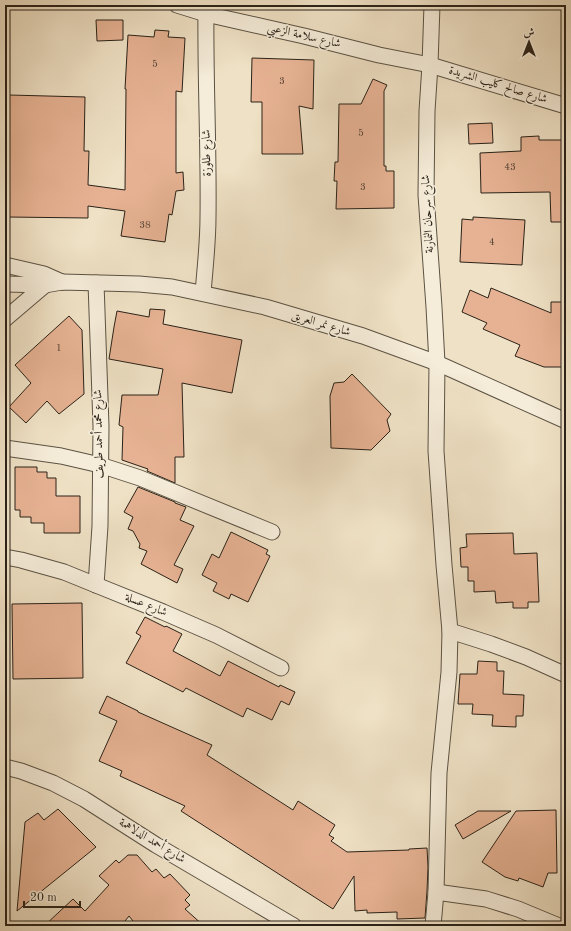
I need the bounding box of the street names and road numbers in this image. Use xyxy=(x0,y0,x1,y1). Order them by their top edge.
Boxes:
street label: شارع سلامة الزعبي xyxy=(265,22,342,55)
street label: شارع صالح كليب الشريدة xyxy=(446,63,549,110)
street label: شارع طلوزة xyxy=(201,129,217,177)
street label: شارع سرحان النمارنة xyxy=(420,174,440,253)
street label: شارع نمر العريق xyxy=(289,309,352,343)
street label: شارع محمد أحمد طريف xyxy=(89,389,110,479)
street label: شارع عسلة xyxy=(121,591,169,623)
street label: شارع أحمد الدلاهمة xyxy=(115,814,189,869)

